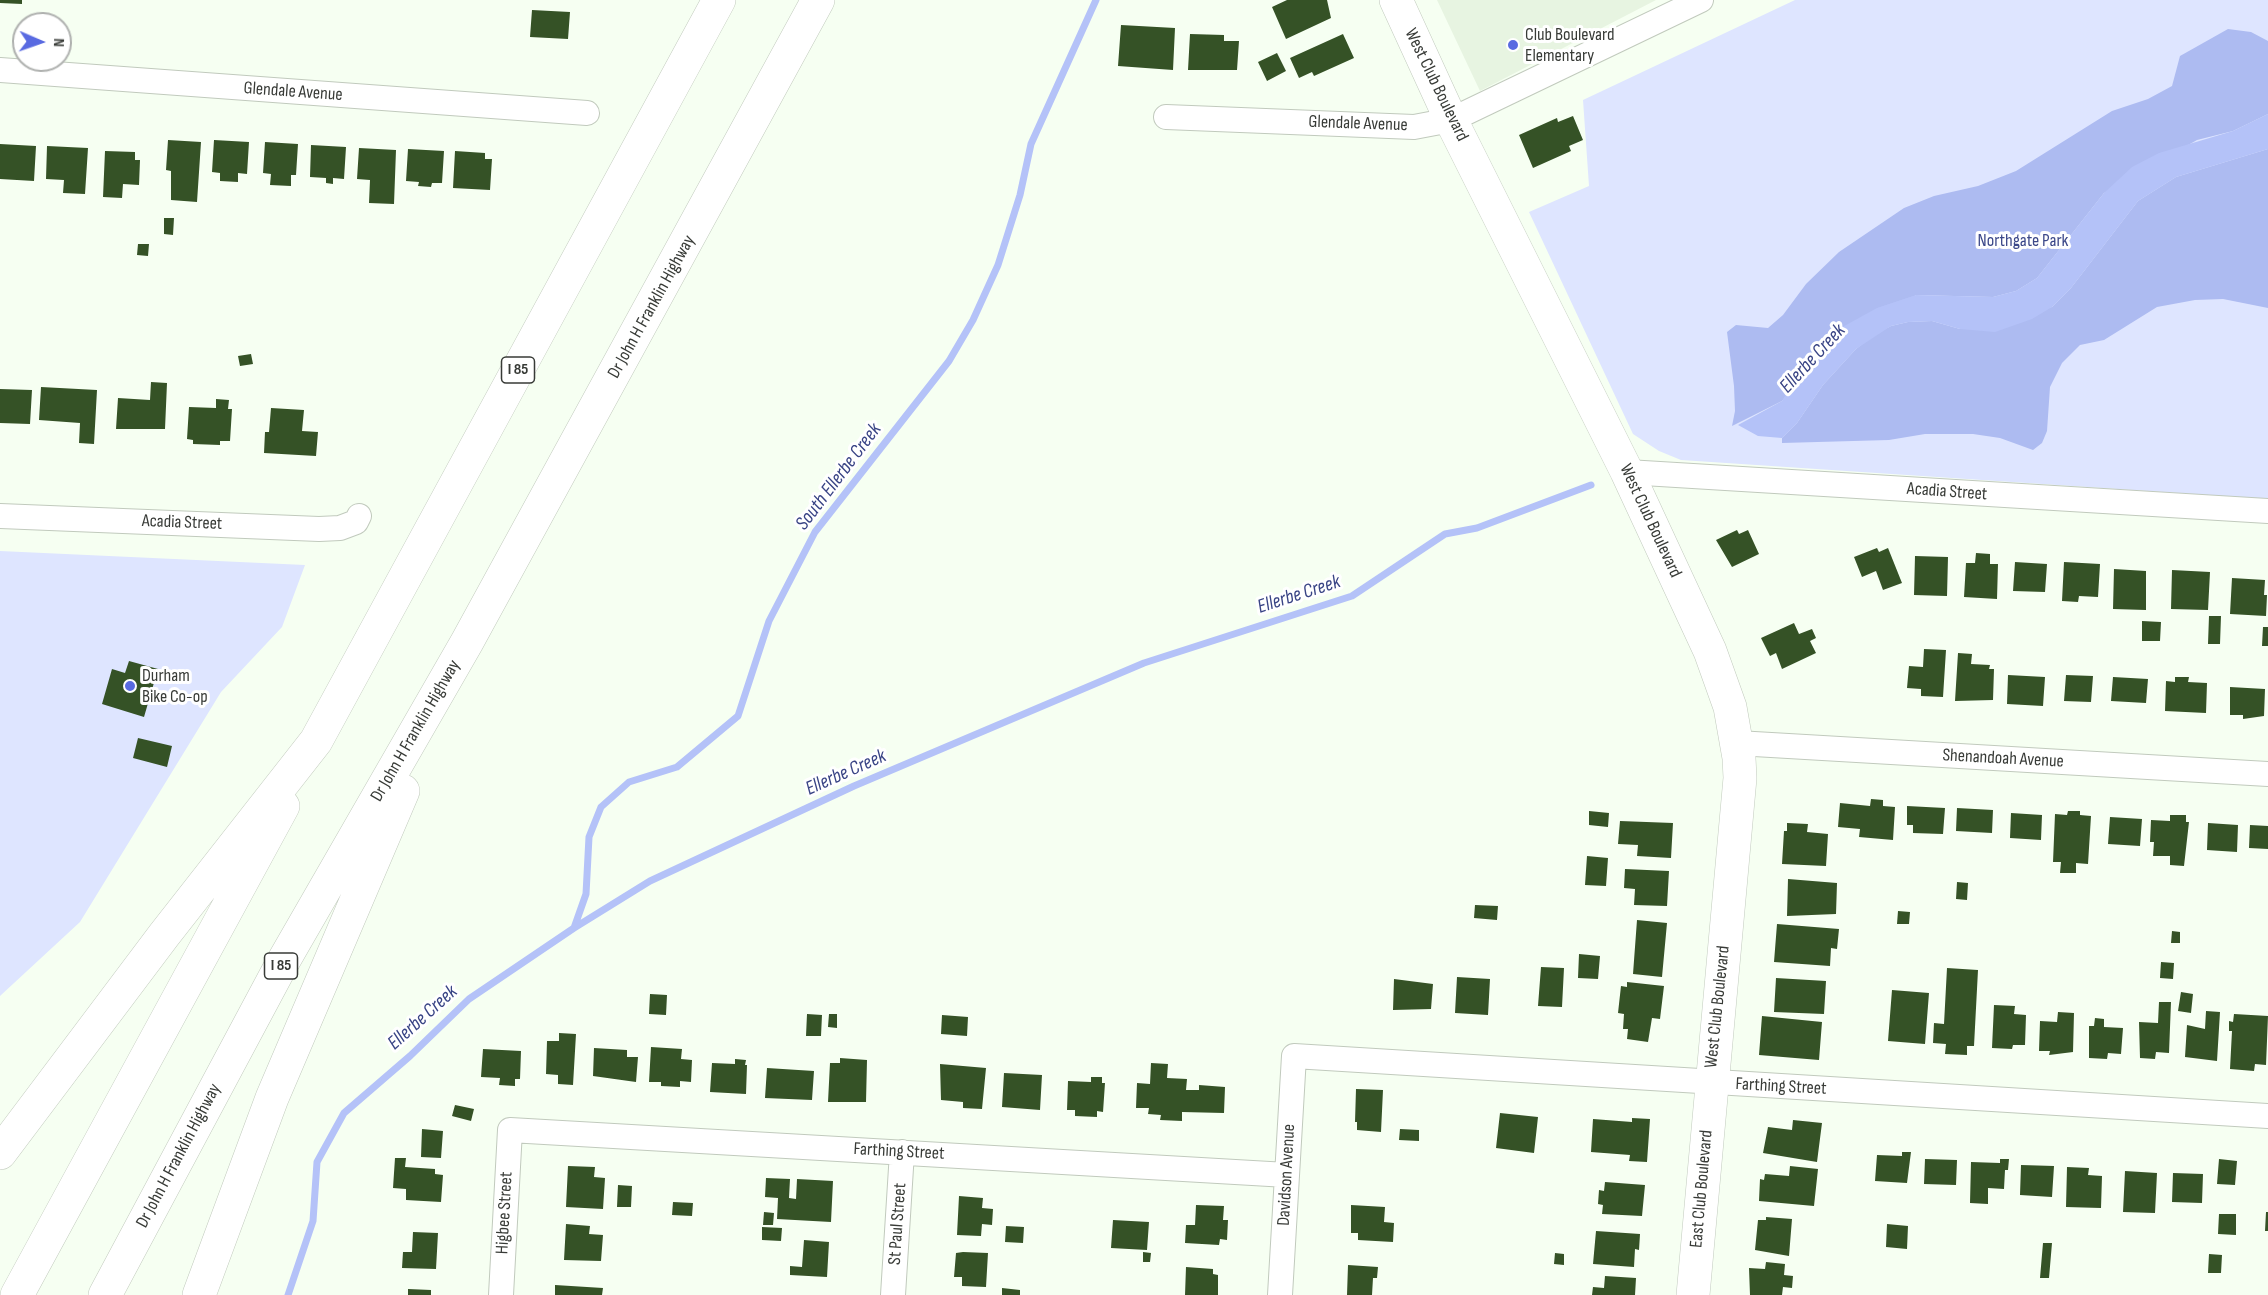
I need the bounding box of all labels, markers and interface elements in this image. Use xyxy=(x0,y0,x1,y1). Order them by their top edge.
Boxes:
north arrow xyxy=(12,12,72,72)
place label: Club Boulevard Elementary xyxy=(1525,24,1614,66)
street label: West Club Boulevard xyxy=(1399,25,1473,145)
text: N xyxy=(49,38,68,47)
marker: Club Boulevard Elementary xyxy=(1506,38,1520,52)
street label: Glendale Avenue xyxy=(243,78,343,106)
street label: Glendale Avenue xyxy=(1308,111,1408,137)
park label: Northgate Park xyxy=(1978,230,2068,252)
street label: Dr John H Franklin Highway xyxy=(604,232,700,382)
water label: Ellerbe Creek xyxy=(1775,319,1851,399)
road number: I 85 xyxy=(502,357,534,383)
water label: South Ellerbe Creek xyxy=(791,419,887,535)
street label: West Club Boulevard xyxy=(1614,461,1686,581)
street label: Acadia Street xyxy=(1906,478,1988,506)
street label: Acadia Street xyxy=(141,511,223,535)
water label: Ellerbe Creek xyxy=(1255,570,1343,620)
street label: Dr John H Franklin Highway xyxy=(367,656,465,806)
place label: Durham Bike Co-op xyxy=(142,665,208,708)
marker: Durham Bike Co-op xyxy=(123,679,137,693)
water label: Ellerbe Creek xyxy=(802,745,890,801)
street label: Shenandoah Avenue xyxy=(1942,745,2064,773)
street label: West Club Boulevard xyxy=(1701,945,1735,1069)
road number: I 85 xyxy=(264,953,298,979)
water label: Ellerbe Creek xyxy=(383,980,463,1056)
street label: Farthing Street xyxy=(1735,1074,1827,1100)
street label: Dr John H Franklin Highway xyxy=(132,1080,226,1232)
street label: Davidson Avenue xyxy=(1274,1124,1300,1226)
street label: East Club Boulevard xyxy=(1686,1129,1718,1249)
street label: Farthing Street xyxy=(853,1139,945,1165)
street label: Higbee Street xyxy=(492,1171,518,1255)
street label: St Paul Street xyxy=(884,1182,912,1266)

